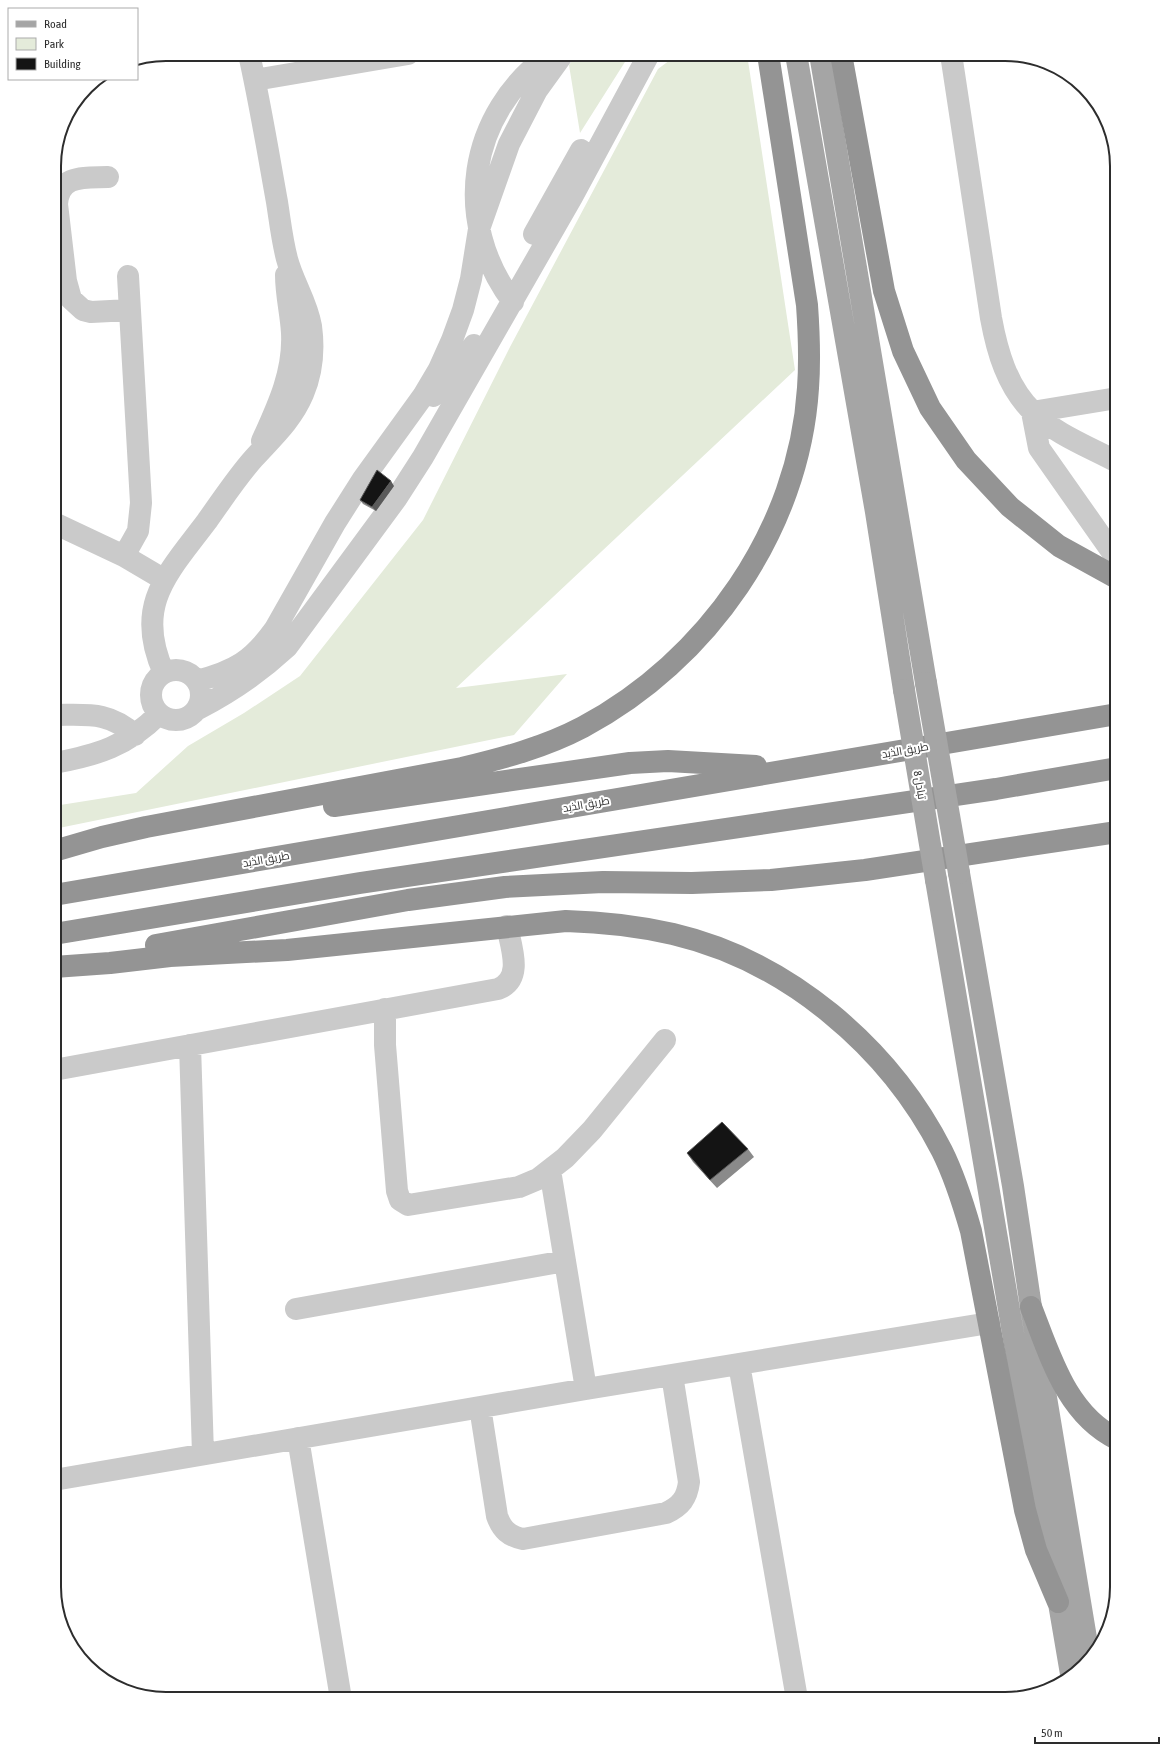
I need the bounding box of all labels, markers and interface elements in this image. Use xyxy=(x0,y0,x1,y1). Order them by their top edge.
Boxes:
legend xyxy=(8,8,138,80)
text: Road xyxy=(44,17,67,31)
text: Park xyxy=(44,37,65,51)
text: Building xyxy=(44,57,82,71)
street label: طريق الذيد xyxy=(881,740,930,761)
street label: تبادل 8 xyxy=(911,770,928,800)
street label: طريق الذيد xyxy=(562,794,611,815)
street label: طريق الذيد xyxy=(242,849,291,870)
scale bar xyxy=(1035,1719,1159,1745)
text: 50 m xyxy=(1041,1726,1063,1740)

